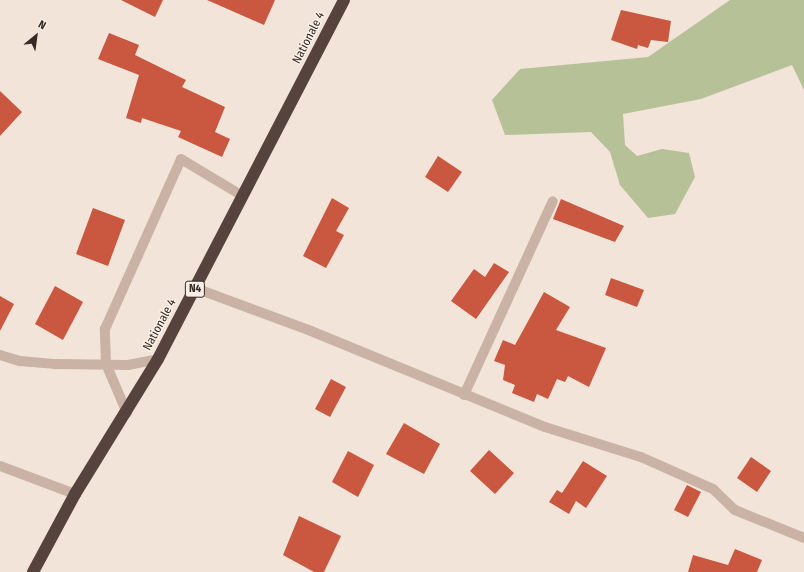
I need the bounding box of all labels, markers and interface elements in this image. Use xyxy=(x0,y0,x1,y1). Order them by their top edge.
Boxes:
street label: Nationale 4 xyxy=(290,10,328,66)
north arrow xyxy=(16,16,56,56)
text: N xyxy=(36,18,48,32)
road number: N4 xyxy=(184,280,206,298)
street label: Nationale 4 xyxy=(140,297,180,353)

